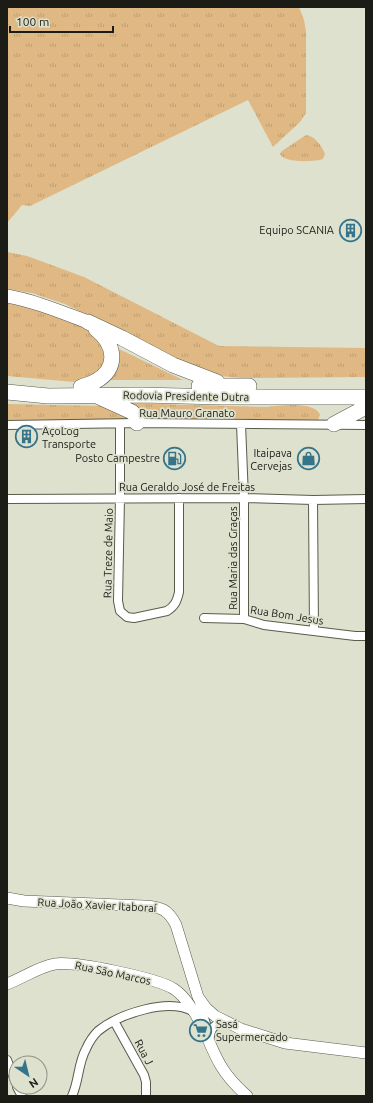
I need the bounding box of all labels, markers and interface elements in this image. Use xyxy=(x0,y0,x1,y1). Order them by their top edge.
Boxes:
scale bar xyxy=(10,8,113,34)
text: 100 m xyxy=(16,15,49,28)
building icon: Equipo SCANIA xyxy=(337,217,363,243)
place label: Equipo SCANIA xyxy=(259,224,335,236)
street label: Rodovia Presidente Dutra xyxy=(123,389,249,403)
street label: Rua Mauro Granato xyxy=(139,407,235,419)
building icon: AçoLog Transporte xyxy=(13,424,39,450)
place label: AçoLog Transporte xyxy=(42,425,96,450)
fuel station icon: Posto Campestre xyxy=(162,445,188,471)
shop icon: Itaipava Cervejas xyxy=(295,446,321,472)
place label: Itaipava Cervejas xyxy=(250,447,292,472)
place label: Posto Campestre xyxy=(75,452,160,464)
street label: Rua Geraldo José de Freitas xyxy=(119,481,255,493)
street label: Rua Maria das Graças xyxy=(227,506,239,610)
street label: Rua Treze de Maio xyxy=(101,508,115,598)
street label: Rua Bom Jesus xyxy=(249,603,325,627)
street label: Rua João Xavier Itaboraí xyxy=(37,896,157,914)
street label: Rua São Marcos xyxy=(74,959,152,987)
supermarket icon: Sasá Supermercado xyxy=(187,1017,213,1043)
place label: Sasá Supermercado xyxy=(216,1018,288,1043)
street label: Rua J xyxy=(132,1037,156,1067)
north arrow xyxy=(8,1055,48,1095)
text: N xyxy=(27,1076,41,1090)

